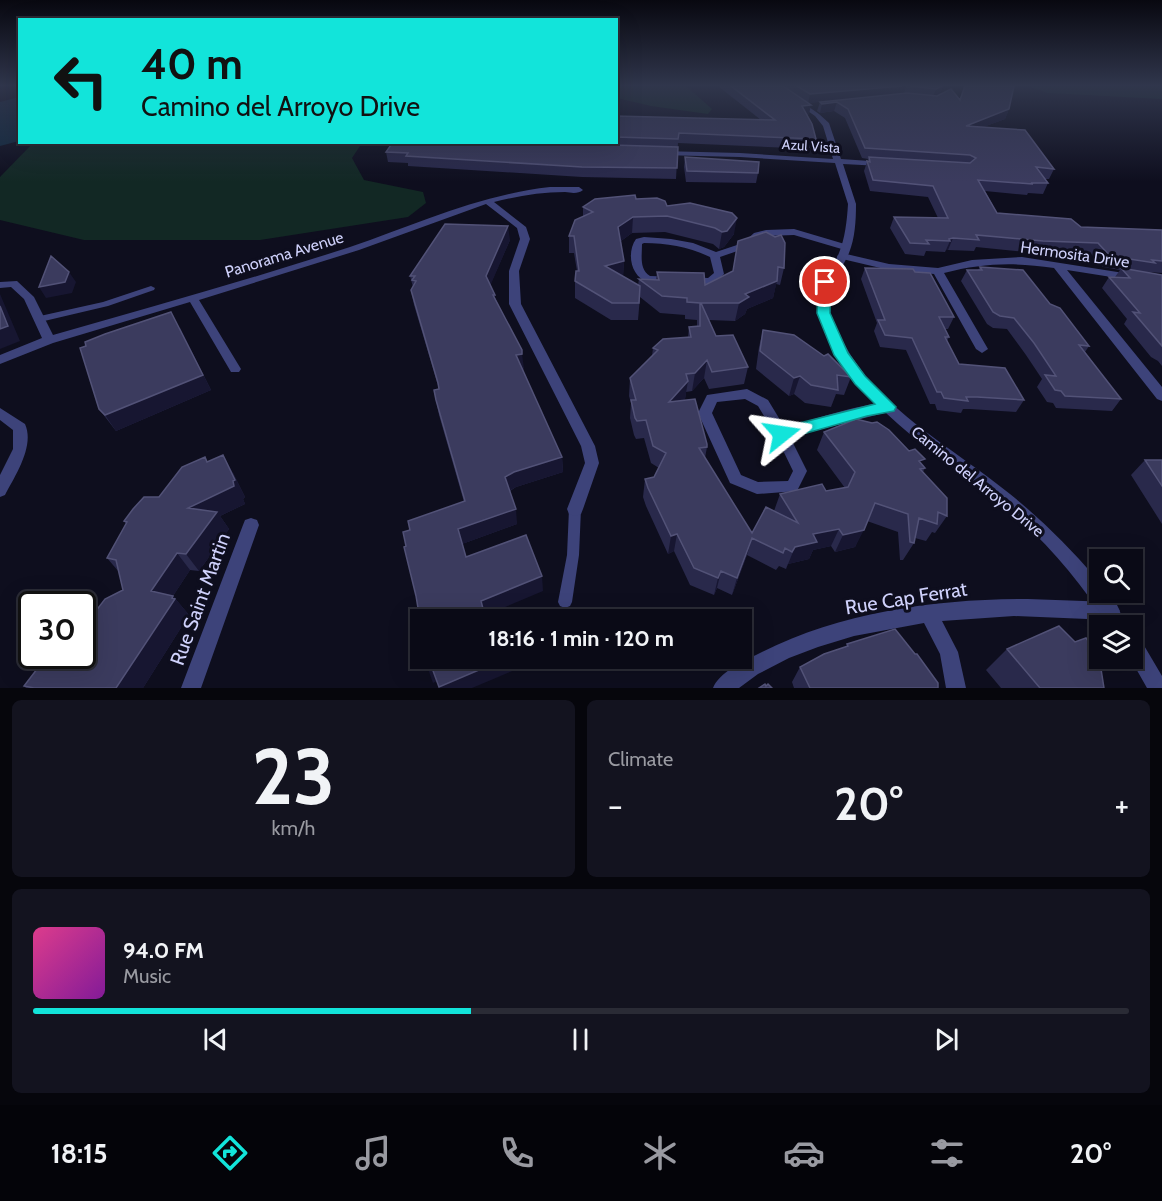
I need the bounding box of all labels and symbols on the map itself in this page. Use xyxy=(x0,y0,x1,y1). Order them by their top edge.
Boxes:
street label: Azul Vista xyxy=(781,135,841,157)
street label: Panorama Avenue xyxy=(223,227,346,282)
street label: Hermosita Drive xyxy=(1019,237,1131,272)
pin xyxy=(799,256,850,307)
position arrow xyxy=(750,402,814,466)
street label: Camino del Arroyo Drive xyxy=(907,422,1048,541)
street label: Rue Saint Martin xyxy=(165,530,235,668)
street label: Rue Cap Ferrat xyxy=(843,576,969,619)
speed limit sign: 30 xyxy=(18,591,96,669)

